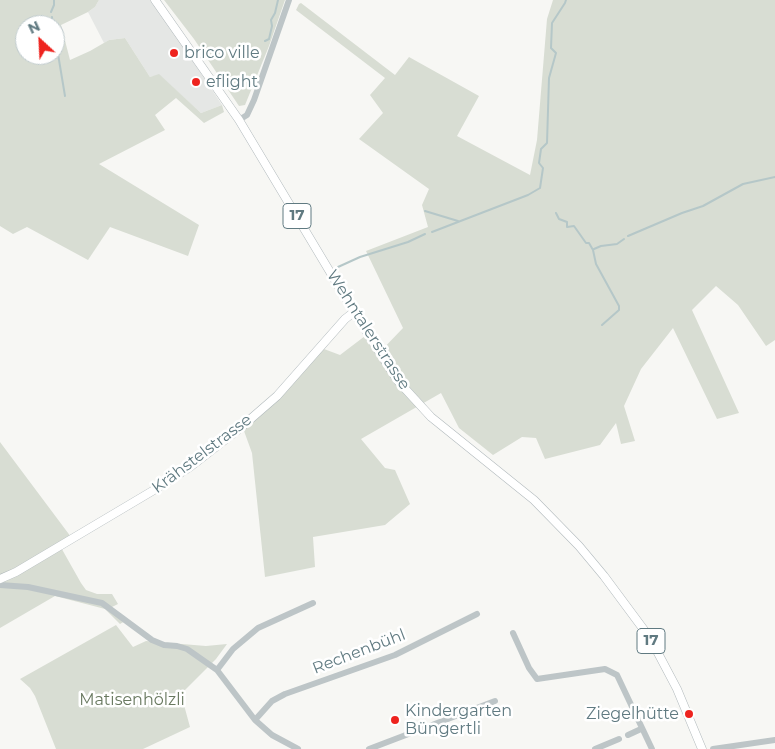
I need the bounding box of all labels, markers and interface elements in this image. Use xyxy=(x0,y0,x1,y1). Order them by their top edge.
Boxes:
north arrow xyxy=(15,15,65,65)
text: N xyxy=(25,17,43,38)
place label: brico ville xyxy=(184,43,260,63)
marker: brico ville xyxy=(168,47,180,59)
place label: eflight xyxy=(206,72,258,92)
marker: eflight xyxy=(190,76,202,88)
road number: 17 xyxy=(283,204,311,228)
street label: Wehntalerstrasse xyxy=(322,267,414,393)
street label: Krähstelstrasse xyxy=(148,410,256,498)
street label: Rechenbühl xyxy=(310,625,408,679)
road number: 17 xyxy=(637,628,665,654)
park label: Matisenhölzli xyxy=(79,690,185,710)
place label: Kindergarten Büngertli xyxy=(405,701,512,739)
place label: Ziegelhütte xyxy=(586,704,679,724)
marker: Ziegelhütte xyxy=(683,708,695,720)
marker: Kindergarten Büngertli xyxy=(389,714,401,726)

